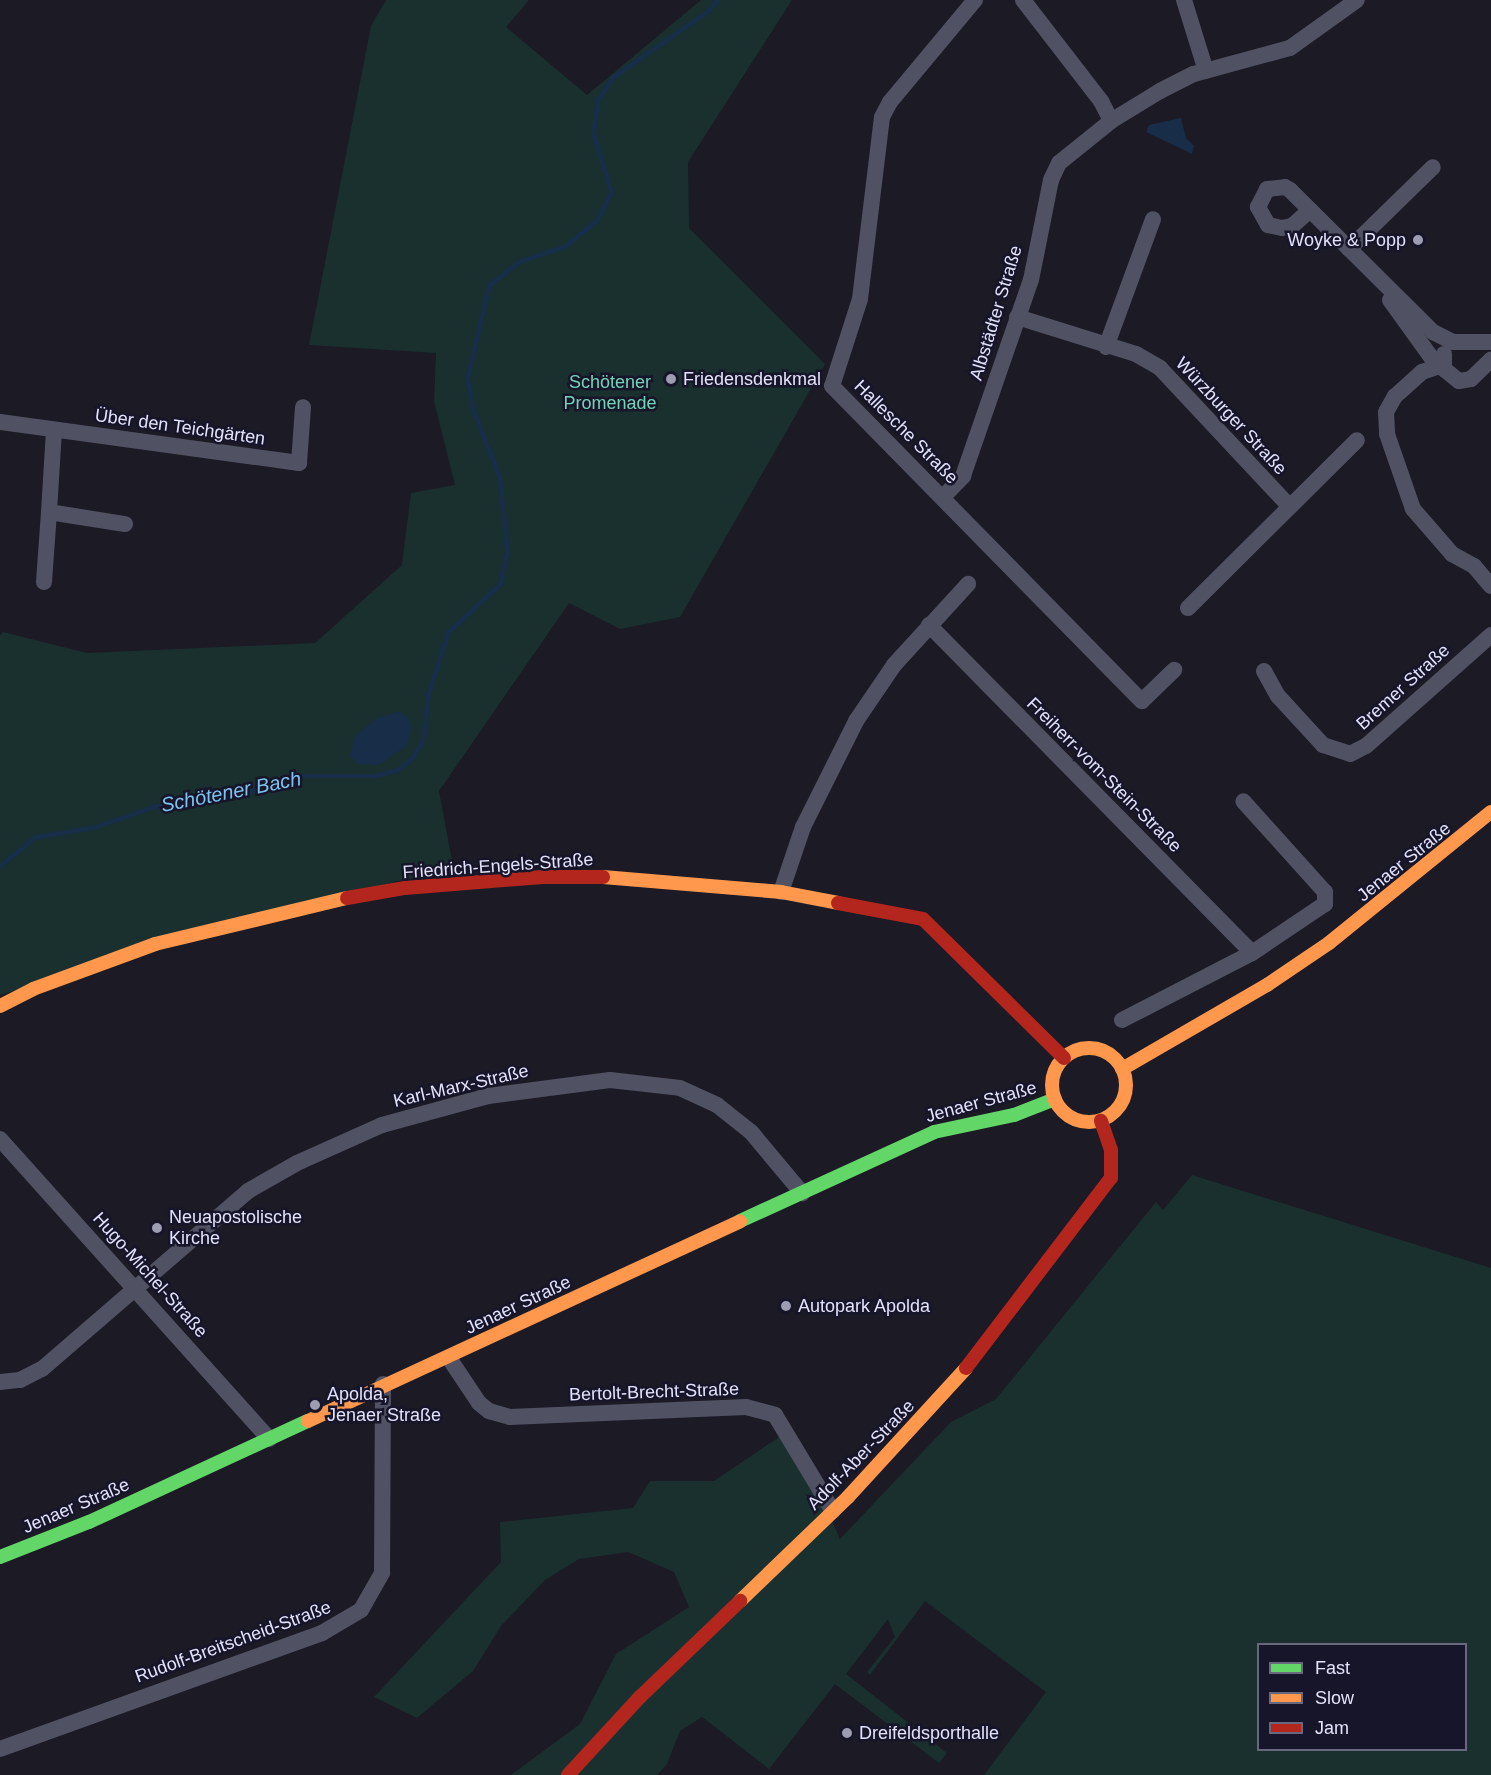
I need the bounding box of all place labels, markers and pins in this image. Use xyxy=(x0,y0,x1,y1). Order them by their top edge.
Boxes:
place label: Woyke & Popp xyxy=(1287,229,1406,251)
marker: Woyke & Popp xyxy=(1411,233,1425,247)
place label: Friedensdenkmal xyxy=(683,368,821,390)
marker: Friedensdenkmal xyxy=(664,372,678,386)
place label: Neuapostolische Kirche xyxy=(169,1207,302,1250)
marker: Neuapostolische Kirche xyxy=(150,1221,164,1235)
place label: Autopark Apolda xyxy=(798,1295,931,1317)
marker: Autopark Apolda xyxy=(779,1299,793,1313)
place label: Apolda, Jenaer Straße xyxy=(327,1384,441,1426)
marker: Apolda, Jenaer Straße xyxy=(308,1398,322,1412)
place label: Dreifeldsporthalle xyxy=(859,1722,999,1744)
marker: Dreifeldsporthalle xyxy=(840,1726,854,1740)

